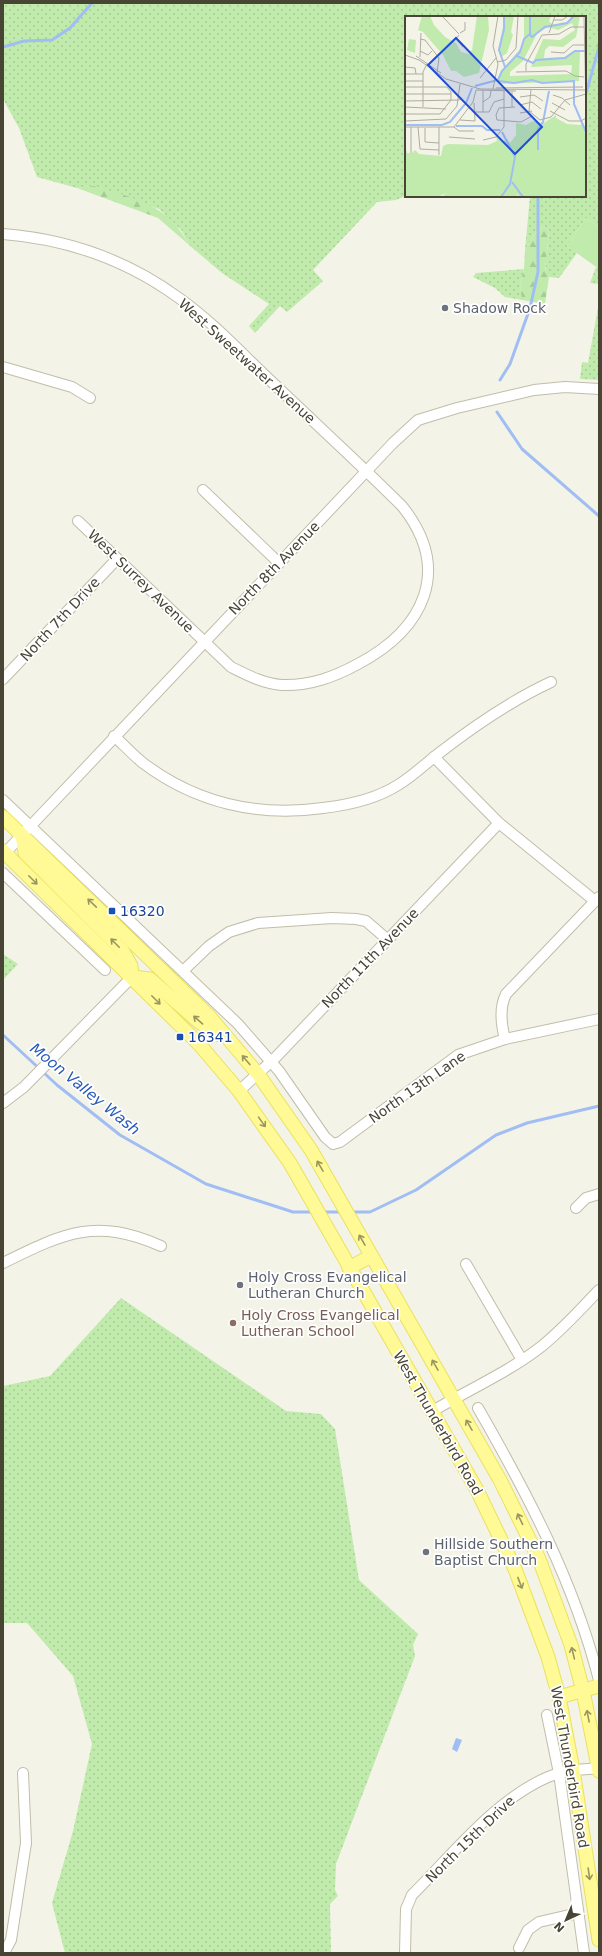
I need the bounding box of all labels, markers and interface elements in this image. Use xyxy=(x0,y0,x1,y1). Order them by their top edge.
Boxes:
inset map xyxy=(405,16,586,197)
street label: West Sweetwater Avenue xyxy=(175,295,319,427)
place label: Shadow Rock xyxy=(453,300,547,316)
marker: Shadow Rock xyxy=(440,303,450,313)
street label: North 8th Avenue xyxy=(225,518,323,618)
street label: West Surrey Avenue xyxy=(85,526,197,636)
street label: North 7th Drive xyxy=(17,574,103,664)
one-way arrow xyxy=(28,875,38,885)
one-way arrow xyxy=(87,898,97,907)
place label: 16320 xyxy=(120,903,165,919)
street label: North 11th Avenue xyxy=(318,905,422,1011)
marker: 16320 xyxy=(107,906,117,916)
one-way arrow xyxy=(110,938,120,948)
one-way arrow xyxy=(151,995,161,1005)
one-way arrow xyxy=(193,1015,203,1024)
place label: 16341 xyxy=(188,1029,233,1045)
marker: 16341 xyxy=(175,1032,185,1042)
water label: Moon Valley Wash xyxy=(27,1039,143,1139)
street label: North 13th Lane xyxy=(366,1048,468,1126)
one-way arrow xyxy=(242,1054,250,1065)
one-way arrow xyxy=(258,1117,266,1128)
one-way arrow xyxy=(316,1160,324,1172)
one-way arrow xyxy=(358,1234,366,1246)
place label: Holy Cross Evangelical Lutheran Church xyxy=(248,1269,407,1301)
marker: Holy Cross Evangelical Lutheran Church xyxy=(235,1280,245,1290)
place label: Holy Cross Evangelical Lutheran School xyxy=(241,1307,400,1339)
marker: Holy Cross Evangelical Lutheran School xyxy=(228,1318,238,1328)
street label: West Thunderbird Road xyxy=(390,1348,486,1498)
one-way arrow xyxy=(430,1359,438,1371)
one-way arrow xyxy=(465,1419,473,1431)
one-way arrow xyxy=(516,1513,523,1525)
place label: Hillside Southern Baptist Church xyxy=(434,1536,553,1568)
marker: Hillside Southern Baptist Church xyxy=(421,1547,431,1557)
one-way arrow xyxy=(517,1576,525,1588)
one-way arrow xyxy=(569,1647,577,1660)
street label: West Thunderbird Road xyxy=(548,1685,592,1849)
one-way arrow xyxy=(584,1710,592,1723)
street label: North 15th Drive xyxy=(422,1792,518,1886)
one-way arrow xyxy=(585,1867,593,1880)
north arrow xyxy=(546,1900,586,1940)
text: N xyxy=(552,1919,567,1935)

